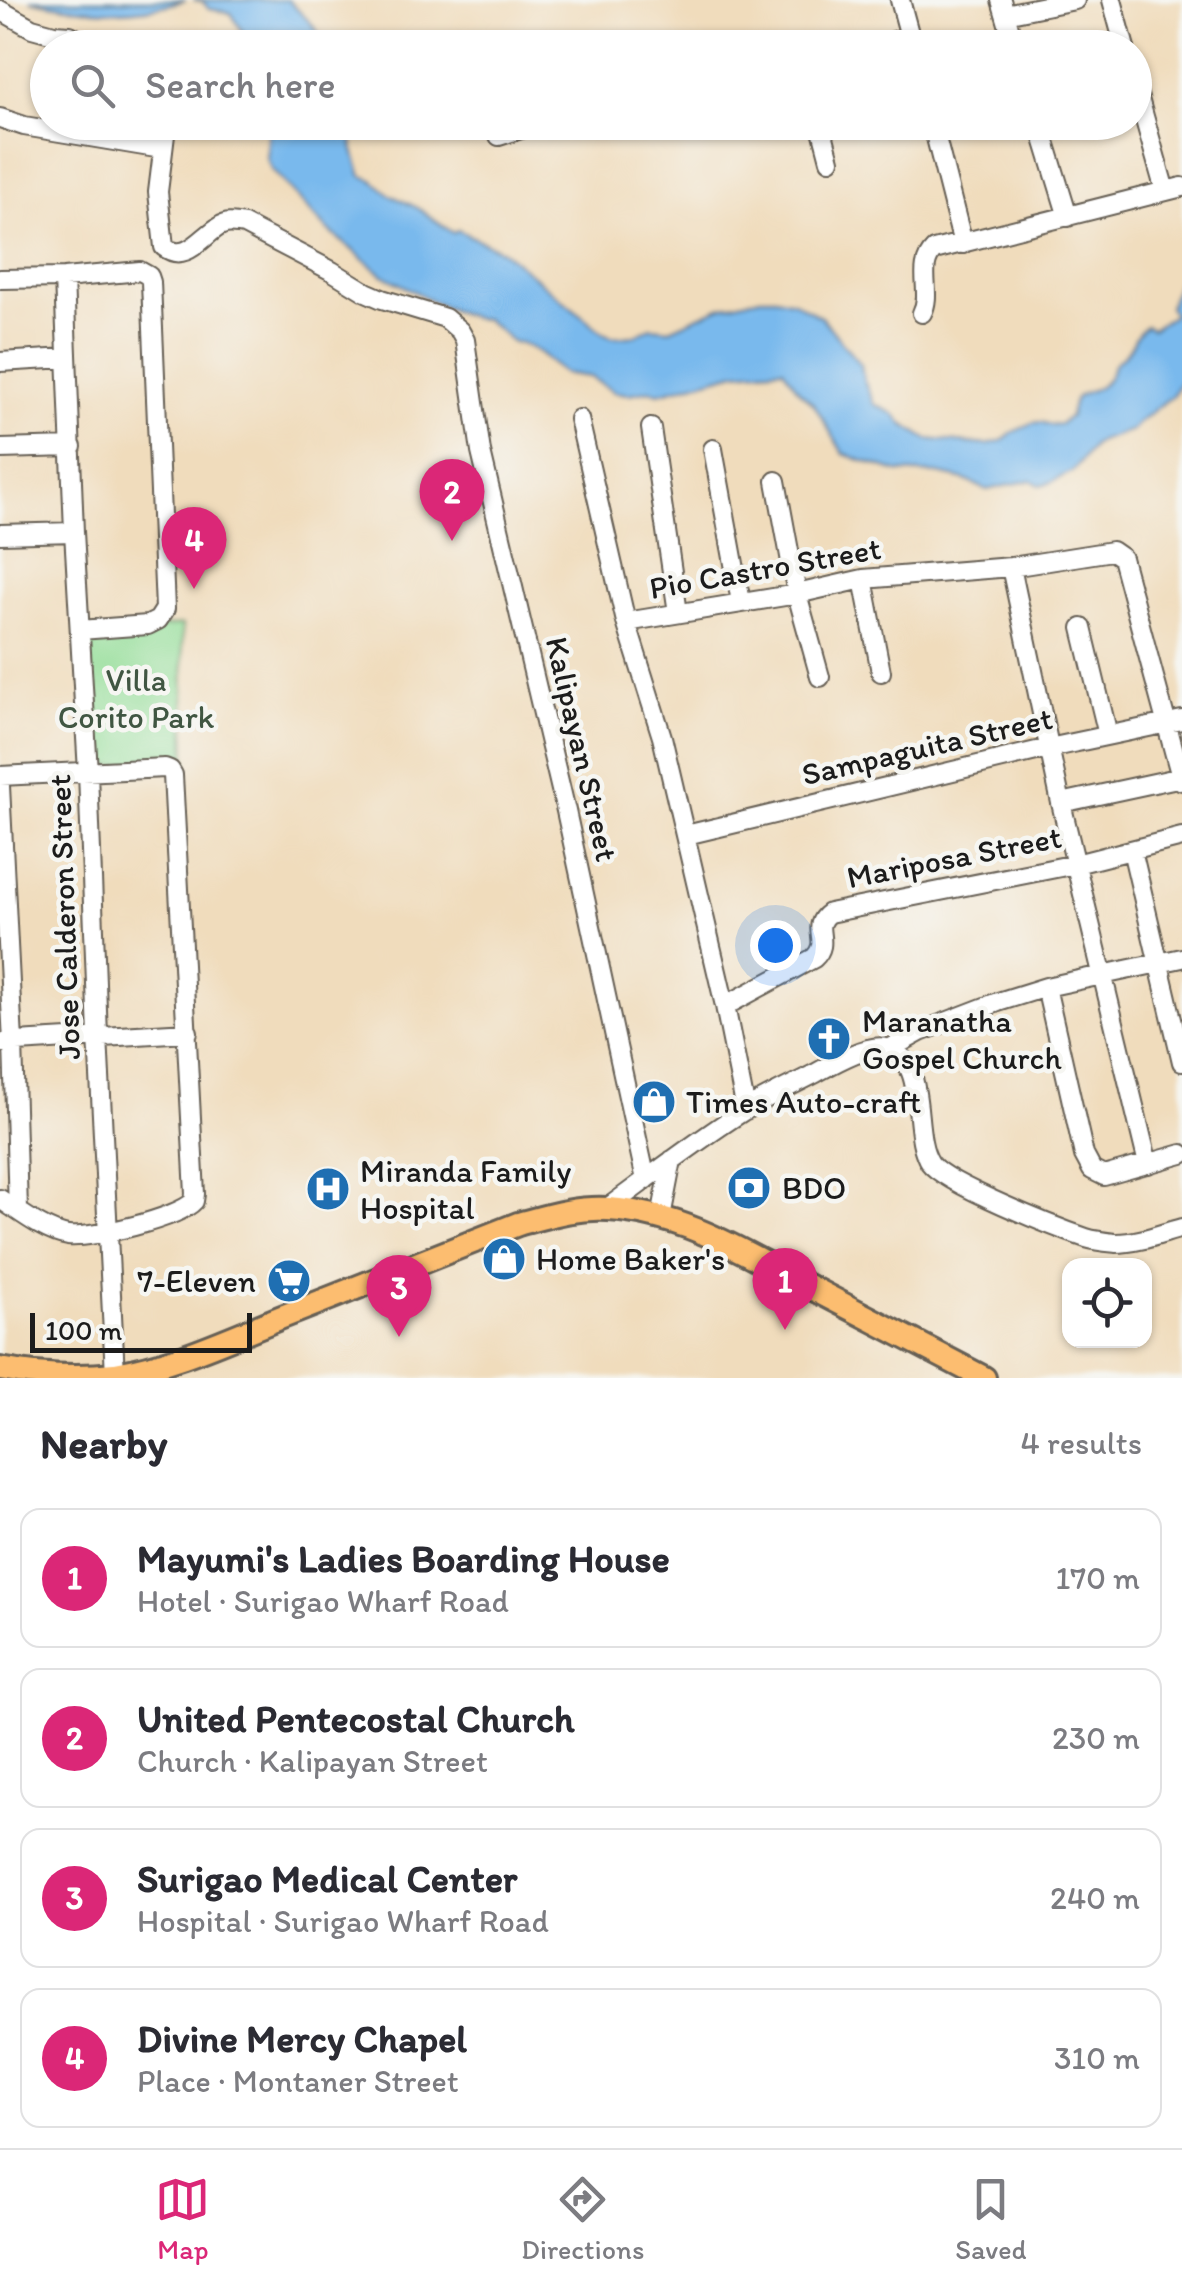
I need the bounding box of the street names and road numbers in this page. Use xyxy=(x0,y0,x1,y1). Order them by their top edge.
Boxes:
street label: Pio Castro Street xyxy=(646,529,884,607)
street label: Kalipayan Street xyxy=(538,633,626,865)
street label: Sampaguita Street xyxy=(798,699,1056,793)
street label: Jose Calderon Street xyxy=(40,774,88,1060)
street label: Mariposa Street xyxy=(843,818,1065,896)

